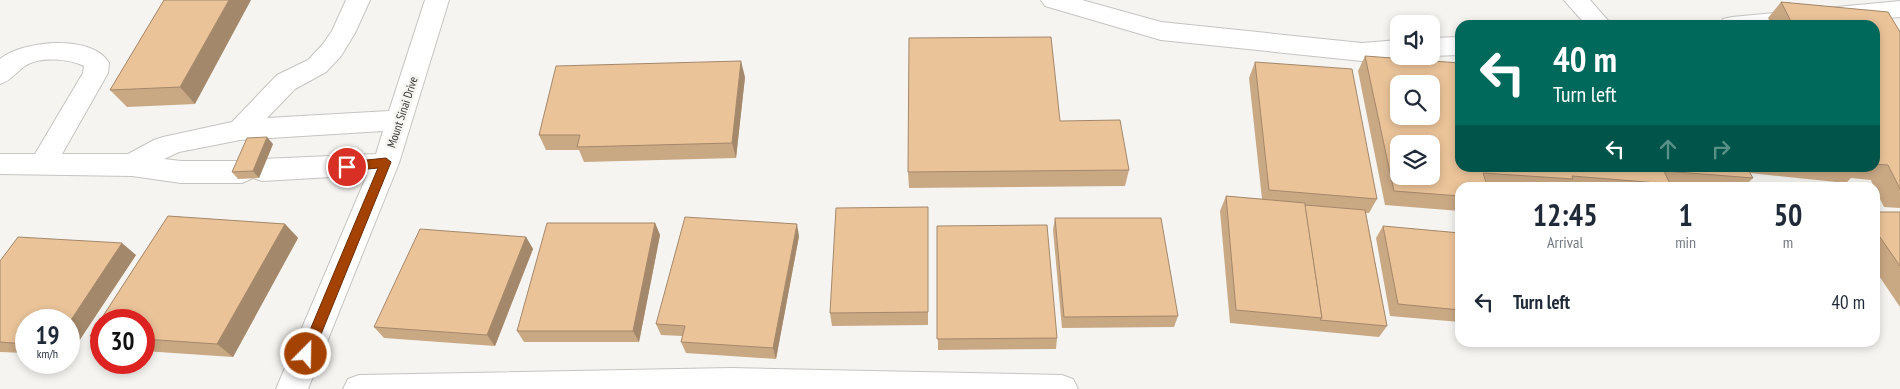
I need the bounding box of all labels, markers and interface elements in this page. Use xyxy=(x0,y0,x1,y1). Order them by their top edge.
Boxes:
map controls xyxy=(1390,15,1440,185)
button: sound xyxy=(1390,15,1440,65)
text: 40 m xyxy=(1553,36,1617,82)
icon: left xyxy=(1470,40,1535,105)
street label: Mount Sinai Drive xyxy=(383,75,421,149)
button: search xyxy=(1390,75,1440,125)
text: Turn left xyxy=(1553,80,1617,108)
button: layers xyxy=(1390,135,1440,185)
icon: left xyxy=(1601,135,1629,163)
icon: ahead xyxy=(1654,135,1682,163)
icon: right xyxy=(1707,135,1735,163)
pin xyxy=(326,146,368,188)
icon: arrive xyxy=(333,153,361,181)
text: 12:45 xyxy=(1533,195,1598,234)
text: 1 xyxy=(1678,195,1693,234)
text: 50 xyxy=(1774,195,1802,234)
text: Arrival xyxy=(1547,232,1583,252)
text: min xyxy=(1675,232,1696,252)
text: m xyxy=(1783,232,1793,252)
icon: left xyxy=(1470,288,1498,316)
text: Turn left xyxy=(1513,290,1570,314)
text: 40 m xyxy=(1832,290,1865,314)
speed limit sign: 30 xyxy=(90,309,155,374)
text: 19 xyxy=(36,319,59,351)
position arrow xyxy=(279,327,331,379)
text: km/h xyxy=(37,346,58,361)

